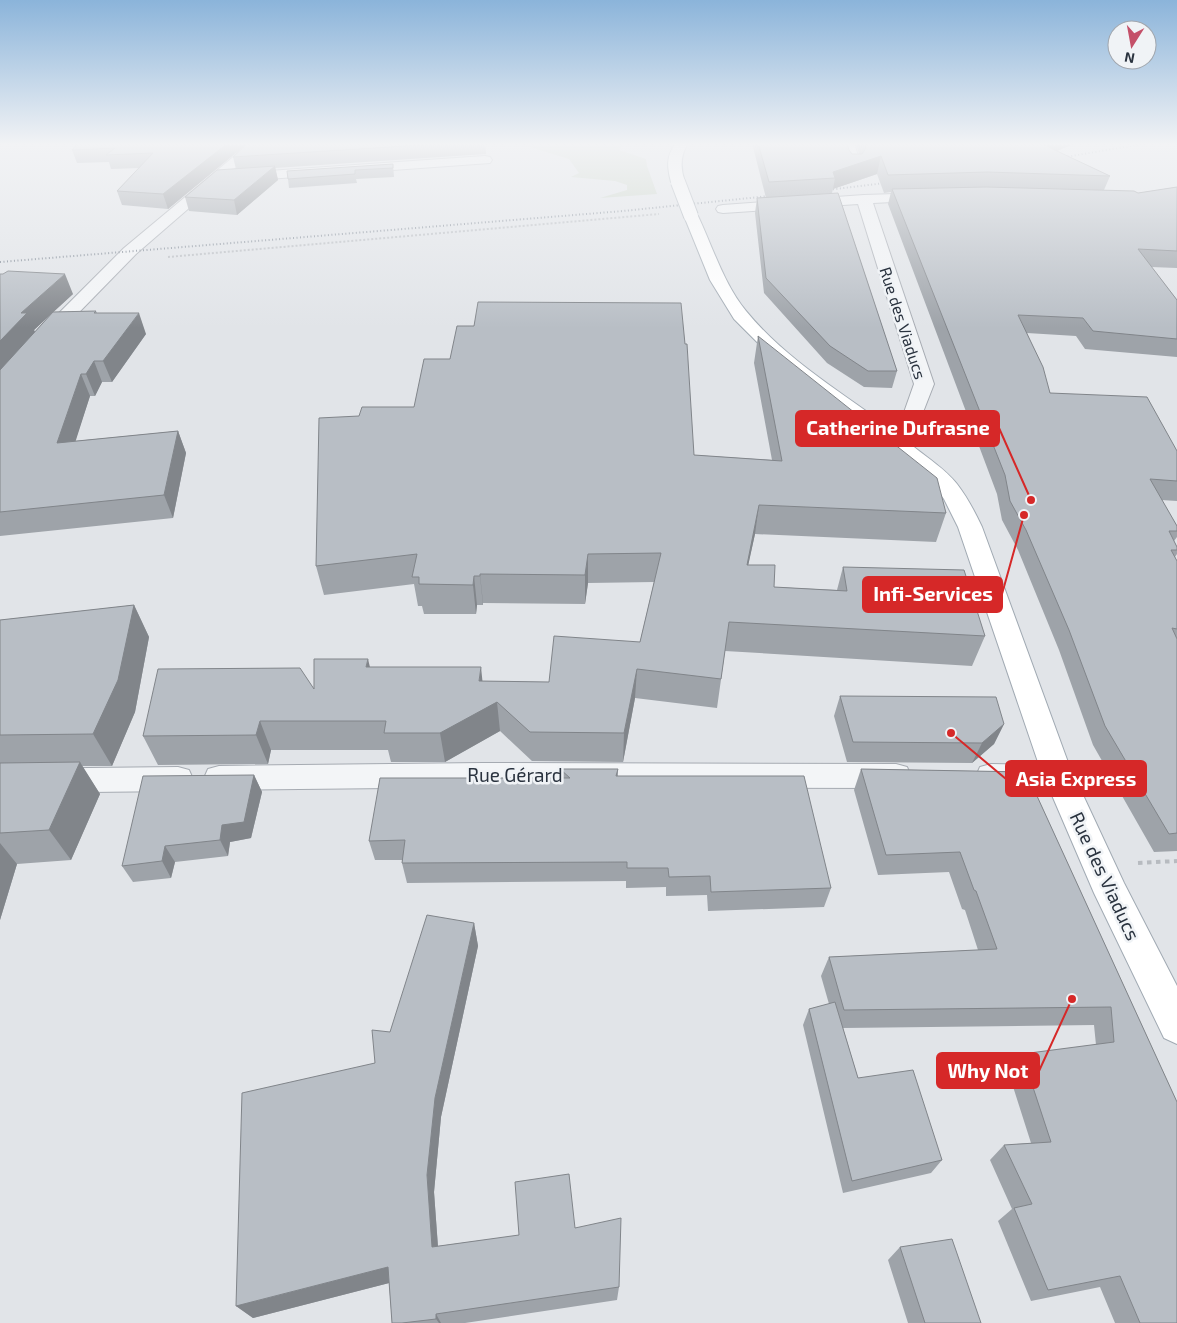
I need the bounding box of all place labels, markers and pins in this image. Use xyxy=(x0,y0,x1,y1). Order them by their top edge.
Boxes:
callout: Catherine Dufrasne xyxy=(796,411,999,446)
callout: Infi-Services xyxy=(863,577,1002,612)
callout: Asia Express xyxy=(1006,761,1146,796)
callout: Why Not xyxy=(937,1053,1039,1088)

